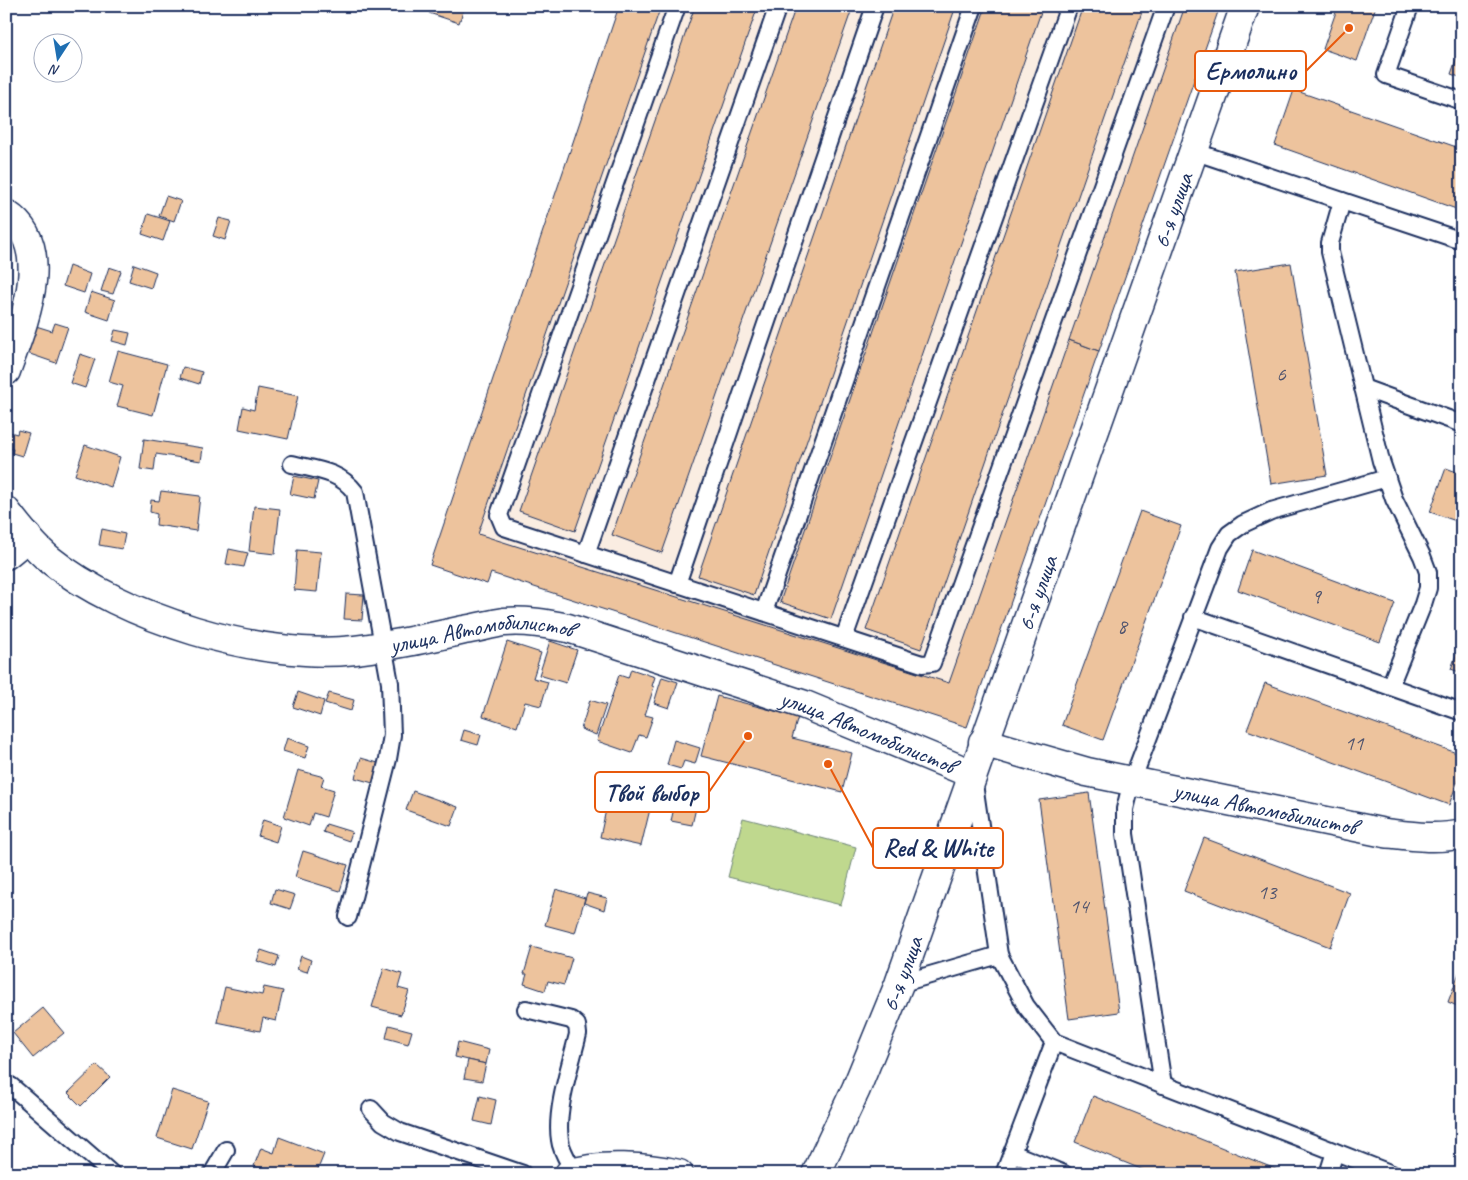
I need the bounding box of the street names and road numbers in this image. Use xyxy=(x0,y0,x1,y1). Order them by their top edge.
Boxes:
street label: 6-я улица xyxy=(1146,167,1200,252)
street label: 6-я улица xyxy=(1010,550,1065,635)
street label: улица Автомобилистов xyxy=(386,606,583,660)
street label: улица Автомобилистов xyxy=(775,682,965,783)
street label: улица Автомобилистов xyxy=(1169,775,1365,843)
street label: 6-я улица xyxy=(874,931,930,1016)

